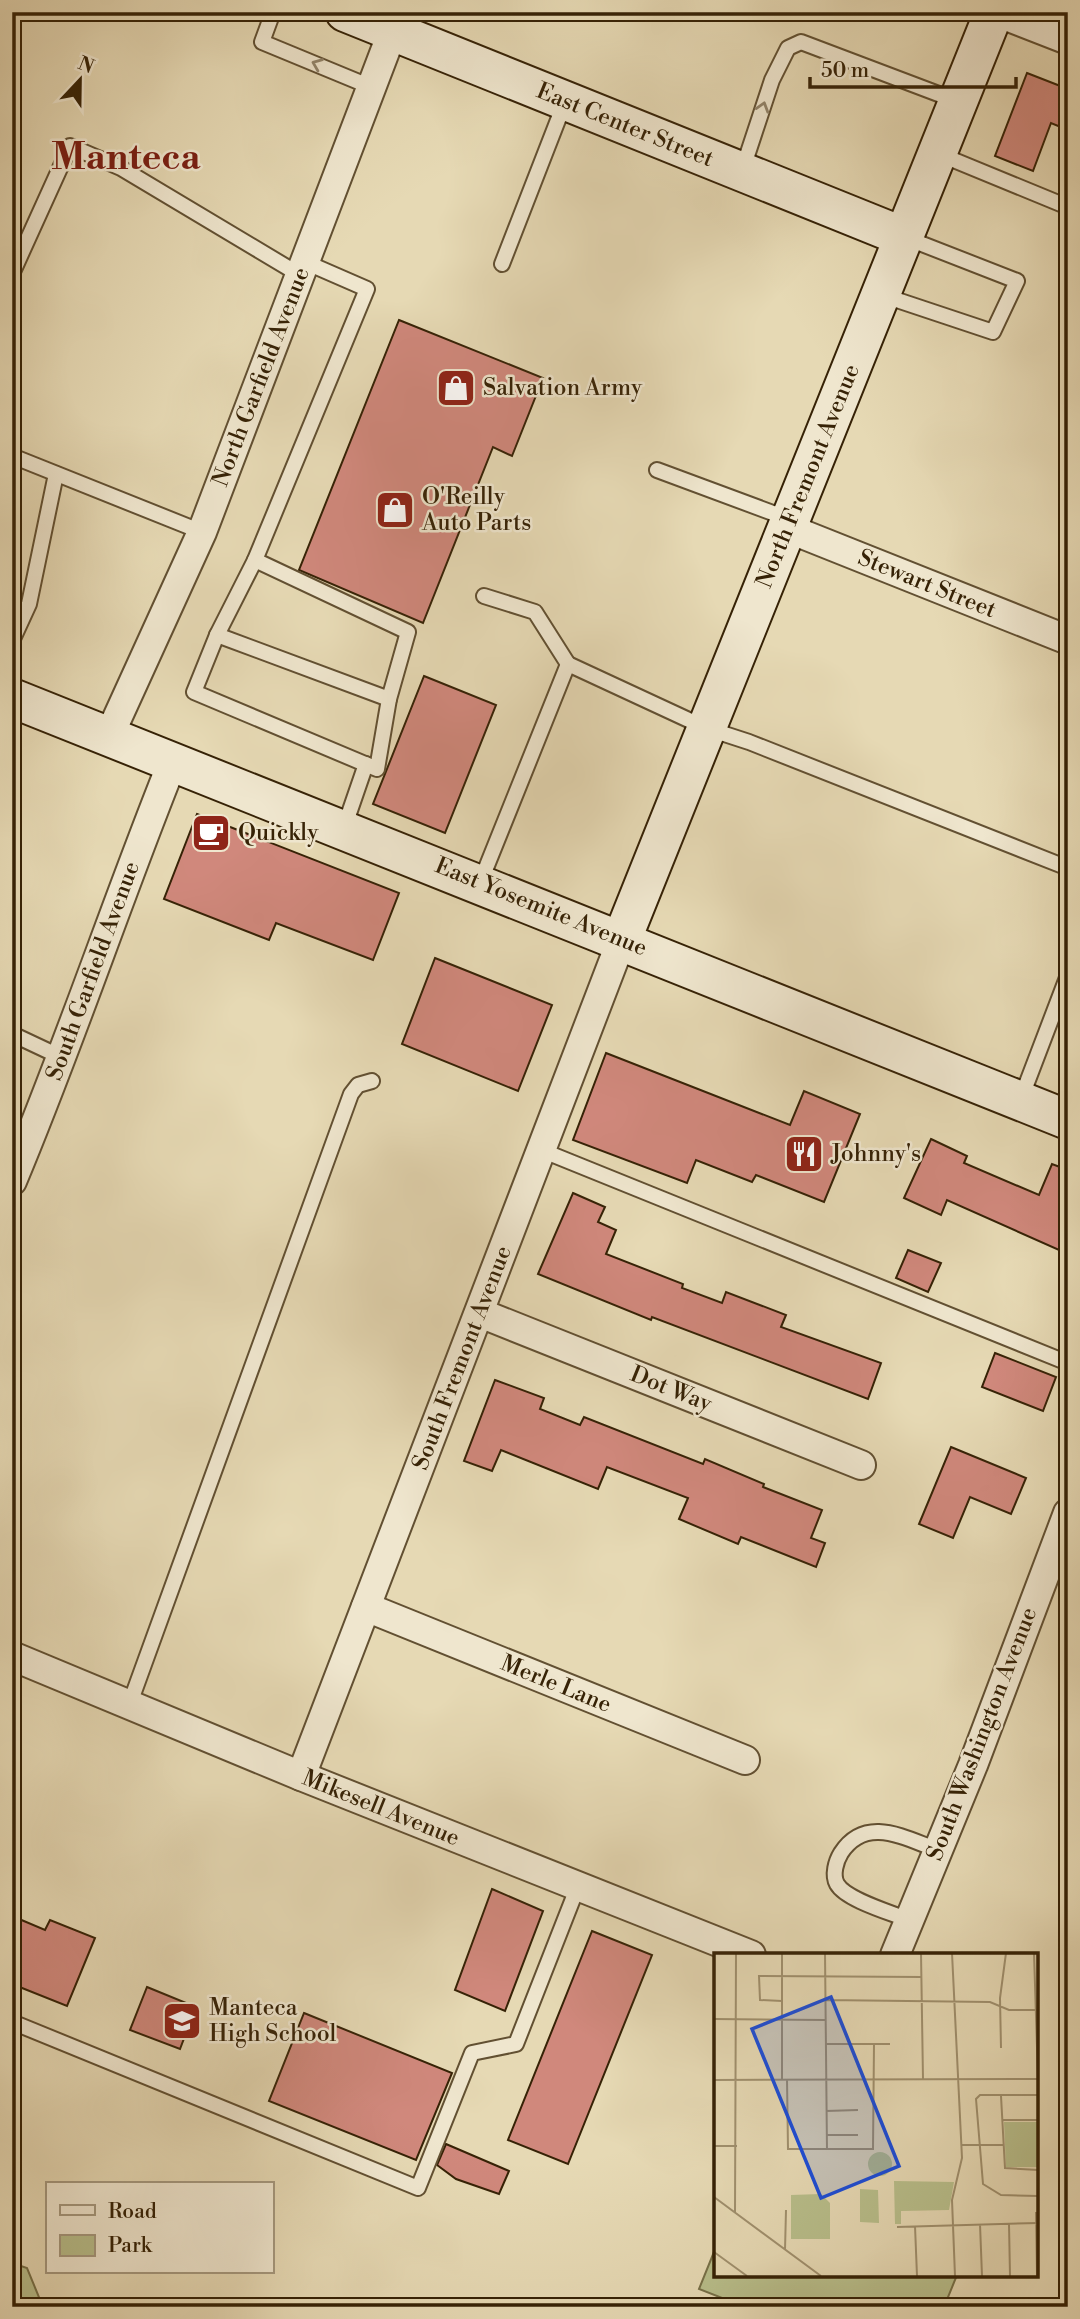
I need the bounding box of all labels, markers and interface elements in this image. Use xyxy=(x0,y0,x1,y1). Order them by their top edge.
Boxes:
north arrow xyxy=(46,46,116,116)
scale bar xyxy=(810,46,1017,90)
text: N xyxy=(75,51,97,79)
text: 50 m xyxy=(821,58,869,84)
one-way arrow xyxy=(312,59,324,73)
street label: East Center Street xyxy=(532,77,718,173)
one-way arrow xyxy=(755,101,770,113)
district label: Manteca xyxy=(51,135,202,181)
street label: North Garfield Avenue xyxy=(206,263,316,491)
street label: North Fremont Avenue xyxy=(750,360,866,592)
shop icon: Salvation Army xyxy=(435,367,477,409)
place label: Salvation Army xyxy=(483,374,643,402)
place label: O'Reilly Auto Parts xyxy=(421,483,531,537)
shop icon: O'Reilly Auto Parts xyxy=(374,489,416,531)
street label: Stewart Street xyxy=(854,544,1000,624)
cafe icon: Quickly xyxy=(190,812,232,854)
place label: Quickly xyxy=(238,819,319,847)
street label: East Yosemite Avenue xyxy=(431,852,651,962)
street label: South Garfield Avenue xyxy=(40,858,146,1084)
restaurant icon: Johnny's xyxy=(783,1133,825,1175)
place label: Johnny's xyxy=(830,1140,921,1168)
street label: South Fremont Avenue xyxy=(406,1242,518,1474)
street label: Dot Way xyxy=(626,1360,717,1418)
street label: South Washington Avenue xyxy=(921,1603,1043,1865)
street label: Merle Lane xyxy=(497,1649,615,1719)
street label: Mikesell Avenue xyxy=(298,1764,464,1852)
inset map xyxy=(714,1953,1038,2277)
place label: Manteca High School xyxy=(209,1994,337,2048)
school or university icon: Manteca High School xyxy=(161,2000,203,2042)
legend xyxy=(46,2182,273,2274)
text: Road xyxy=(108,2199,157,2225)
text: Park xyxy=(108,2233,153,2259)

